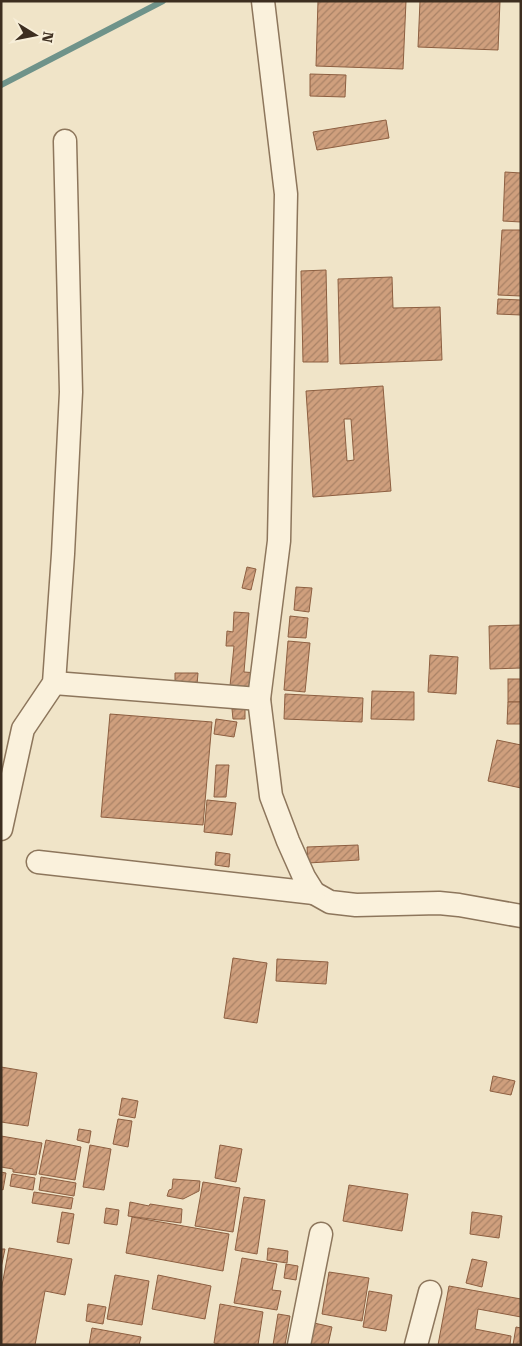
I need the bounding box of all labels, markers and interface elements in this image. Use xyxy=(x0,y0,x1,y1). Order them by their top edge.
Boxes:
north arrow xyxy=(10,10,60,60)
text: N xyxy=(39,31,57,44)

